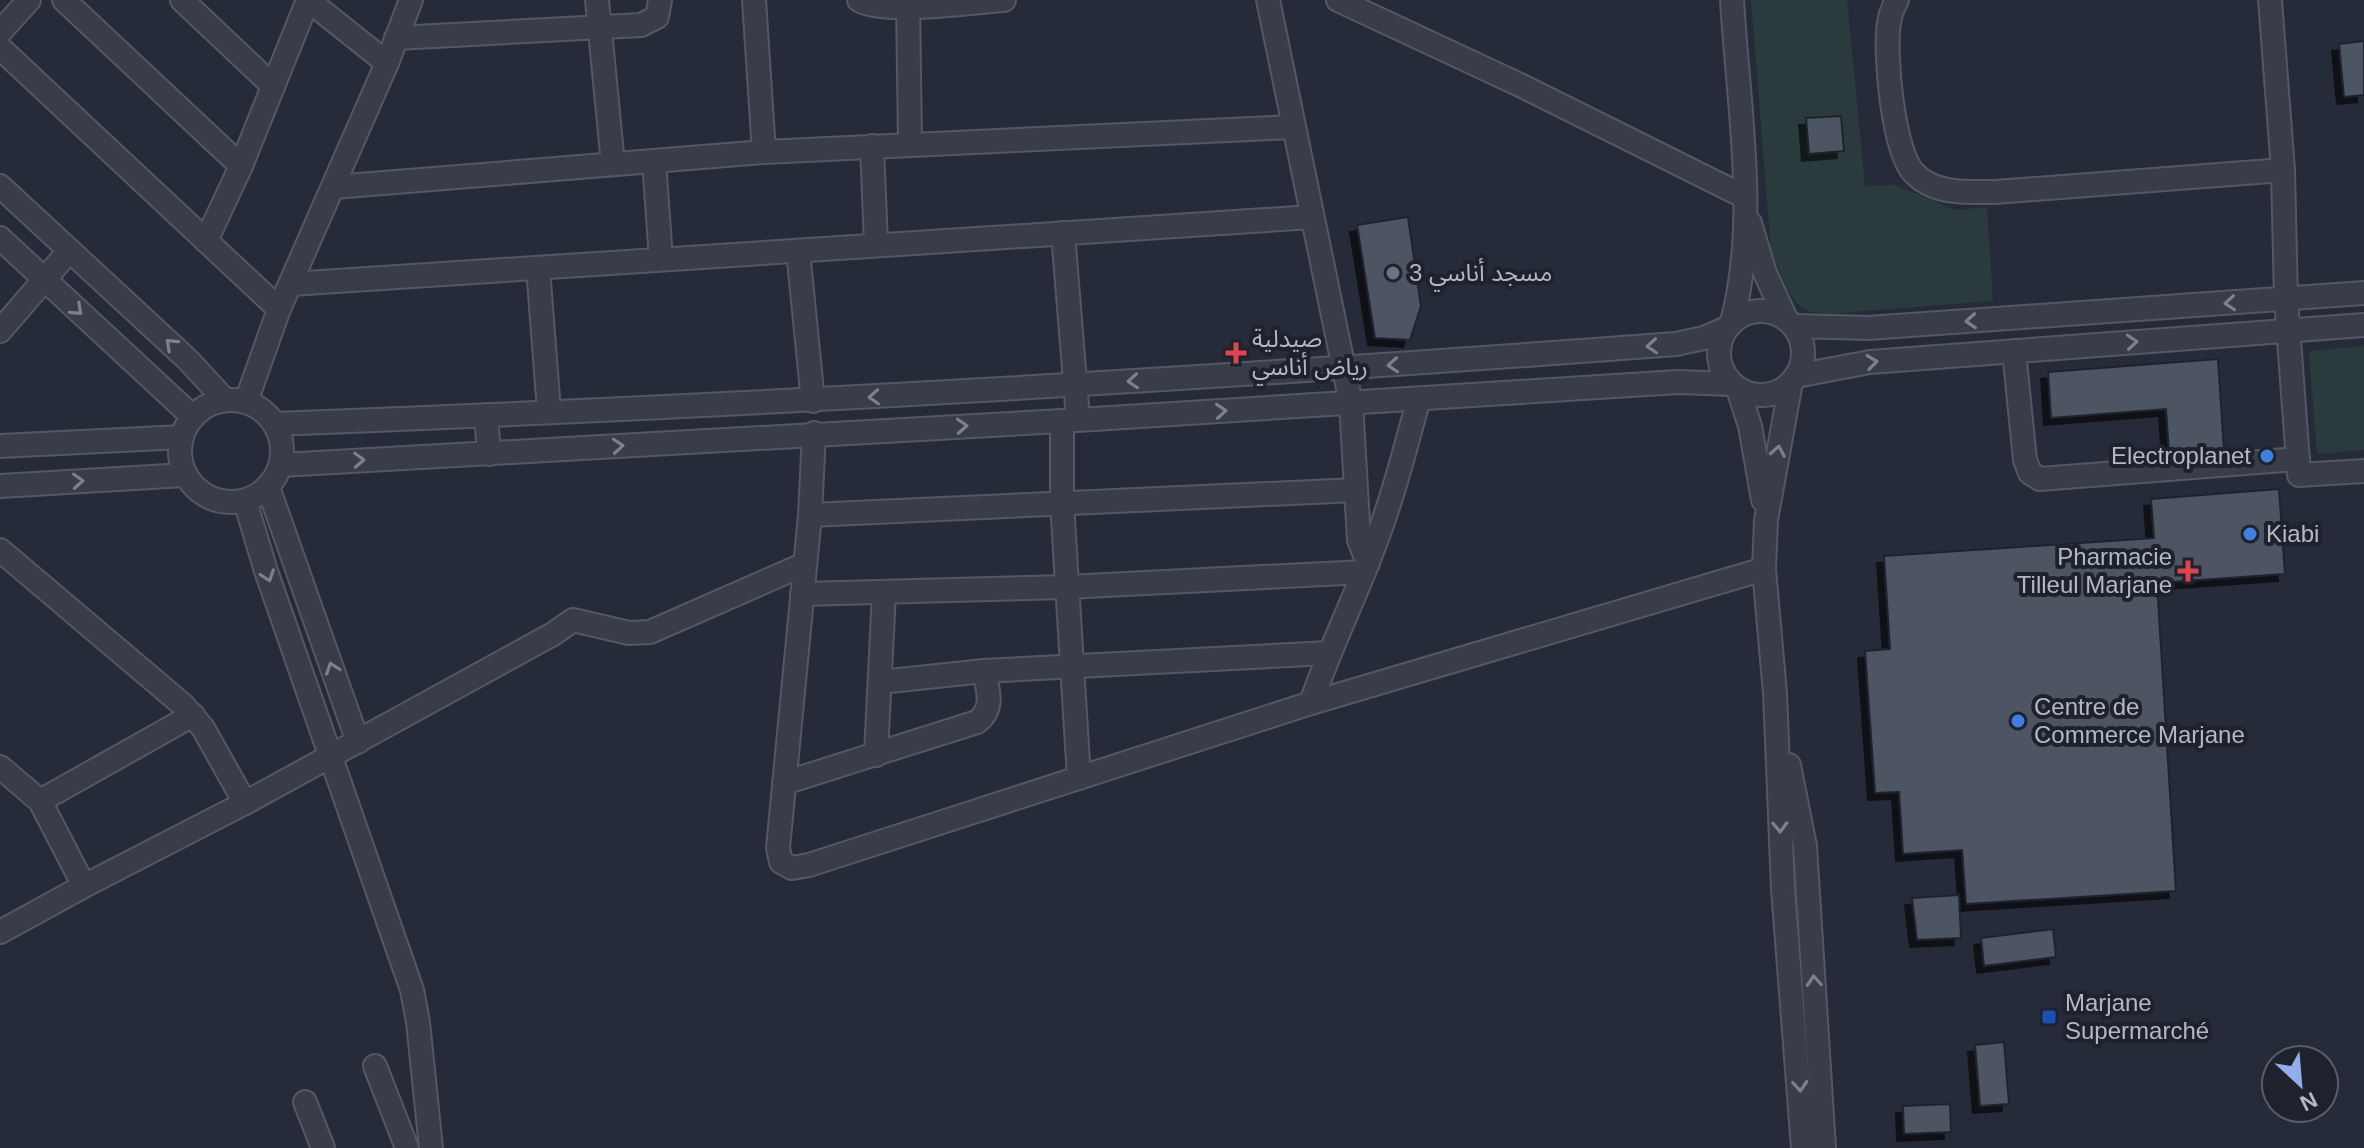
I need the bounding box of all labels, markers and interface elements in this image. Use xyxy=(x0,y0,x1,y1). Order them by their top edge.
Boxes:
place label: مسجد أناسي 3 xyxy=(1409,257,1552,292)
marker: مسجد أناسي 3 xyxy=(1384,264,1402,282)
one-way arrow xyxy=(2223,294,2236,311)
one-way arrow xyxy=(68,301,83,315)
one-way arrow xyxy=(1964,312,1977,329)
place label: صيدلية رياض أناسي xyxy=(1252,325,1368,386)
one-way arrow xyxy=(2125,334,2138,351)
one-way arrow xyxy=(1645,337,1658,354)
one-way arrow xyxy=(166,339,180,354)
marker: صيدلية رياض أناسي xyxy=(1227,344,1245,362)
one-way arrow xyxy=(1865,354,1879,371)
one-way arrow xyxy=(1386,356,1399,373)
one-way arrow xyxy=(1126,372,1139,389)
one-way arrow xyxy=(867,388,880,405)
one-way arrow xyxy=(1215,402,1228,419)
one-way arrow xyxy=(956,418,969,435)
one-way arrow xyxy=(612,438,625,455)
place label: Electroplanet xyxy=(2111,442,2251,469)
one-way arrow xyxy=(1769,445,1786,458)
marker: Electroplanet xyxy=(2258,447,2276,465)
one-way arrow xyxy=(353,452,366,469)
one-way arrow xyxy=(72,473,85,490)
place label: Kiabi xyxy=(2266,520,2319,547)
marker: Kiabi xyxy=(2241,525,2259,543)
place label: Pharmacie Tilleul Marjane xyxy=(2017,543,2172,598)
marker: Pharmacie Tilleul Marjane xyxy=(2179,562,2197,580)
one-way arrow xyxy=(258,568,274,582)
one-way arrow xyxy=(325,662,341,676)
place label: Centre de Commerce Marjane xyxy=(2034,693,2245,748)
marker: Centre de Commerce Marjane xyxy=(2009,712,2027,730)
one-way arrow xyxy=(1772,821,1789,834)
one-way arrow xyxy=(1806,974,1823,987)
place label: Marjane Supermarché xyxy=(2065,989,2209,1044)
marker: Marjane Supermarché xyxy=(2040,1008,2058,1026)
north arrow xyxy=(2260,1044,2340,1124)
one-way arrow xyxy=(1791,1080,1808,1093)
text: N xyxy=(2296,1087,2321,1116)

